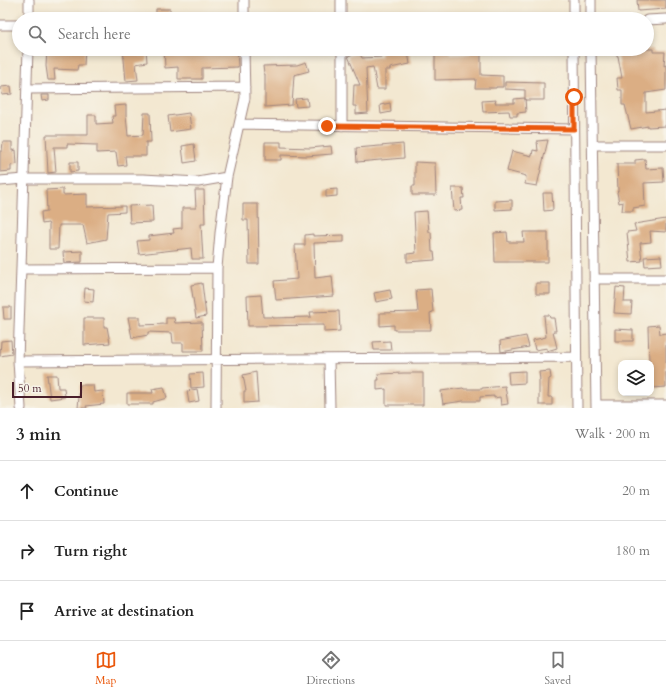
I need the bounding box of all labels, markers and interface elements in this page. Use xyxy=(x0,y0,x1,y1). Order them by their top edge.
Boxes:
search box xyxy=(12,12,654,56)
icon: search xyxy=(26,23,48,45)
text: Search here xyxy=(58,24,131,44)
route start xyxy=(565,88,583,106)
route end xyxy=(318,117,336,135)
map controls xyxy=(618,360,654,396)
button: layers xyxy=(618,360,654,396)
scale bar xyxy=(12,380,82,399)
text: 50 m xyxy=(18,381,42,396)
text: 3 min xyxy=(16,423,61,446)
text: Walk · 200 m xyxy=(575,425,650,443)
icon: ahead xyxy=(16,480,38,502)
text: Continue xyxy=(54,481,119,501)
text: 20 m xyxy=(622,482,650,500)
icon: right xyxy=(16,540,38,562)
text: Turn right xyxy=(54,541,127,561)
text: 180 m xyxy=(616,542,650,560)
icon: arrive xyxy=(16,600,38,622)
text: Arrive at destination xyxy=(54,601,194,621)
tab: Map xyxy=(95,649,117,688)
tab: Directions xyxy=(306,649,355,688)
tab: Saved xyxy=(545,649,571,688)

